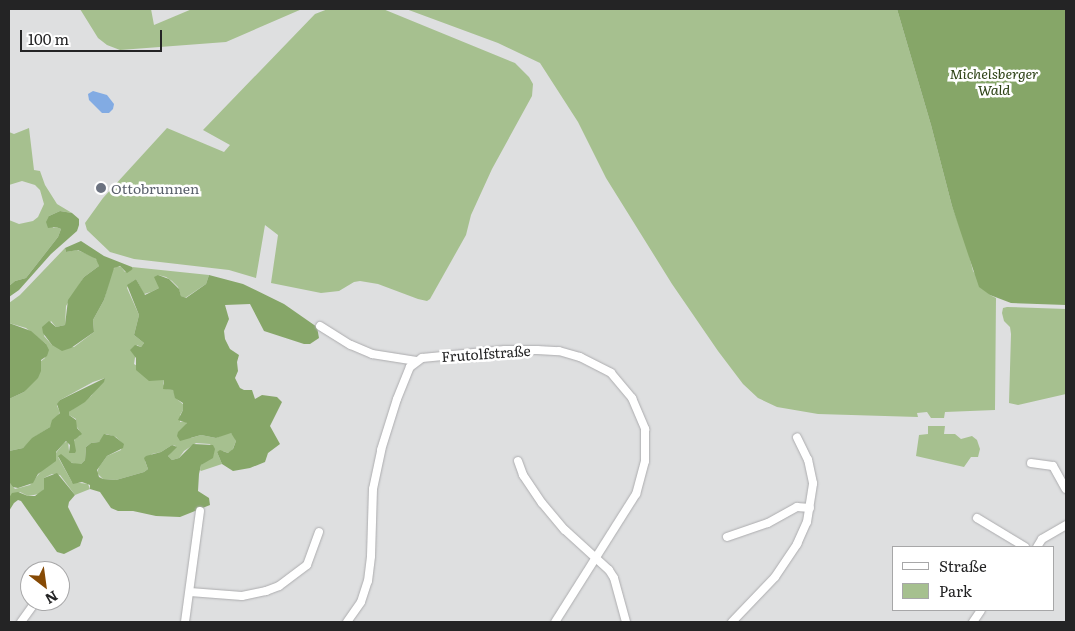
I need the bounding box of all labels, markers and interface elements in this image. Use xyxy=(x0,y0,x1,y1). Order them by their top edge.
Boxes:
scale bar xyxy=(22,20,165,52)
text: 100 m xyxy=(28,27,69,50)
park label: Michelsberger Wald xyxy=(949,65,1039,98)
place label: Ottobrunnen xyxy=(111,180,199,196)
marker: Ottobrunnen xyxy=(95,182,107,194)
street label: Frutolfstraße xyxy=(441,342,531,364)
legend xyxy=(892,546,1055,611)
text: Straße xyxy=(939,554,987,577)
north arrow xyxy=(20,561,70,611)
text: Park xyxy=(939,579,972,602)
text: N xyxy=(42,587,62,610)

